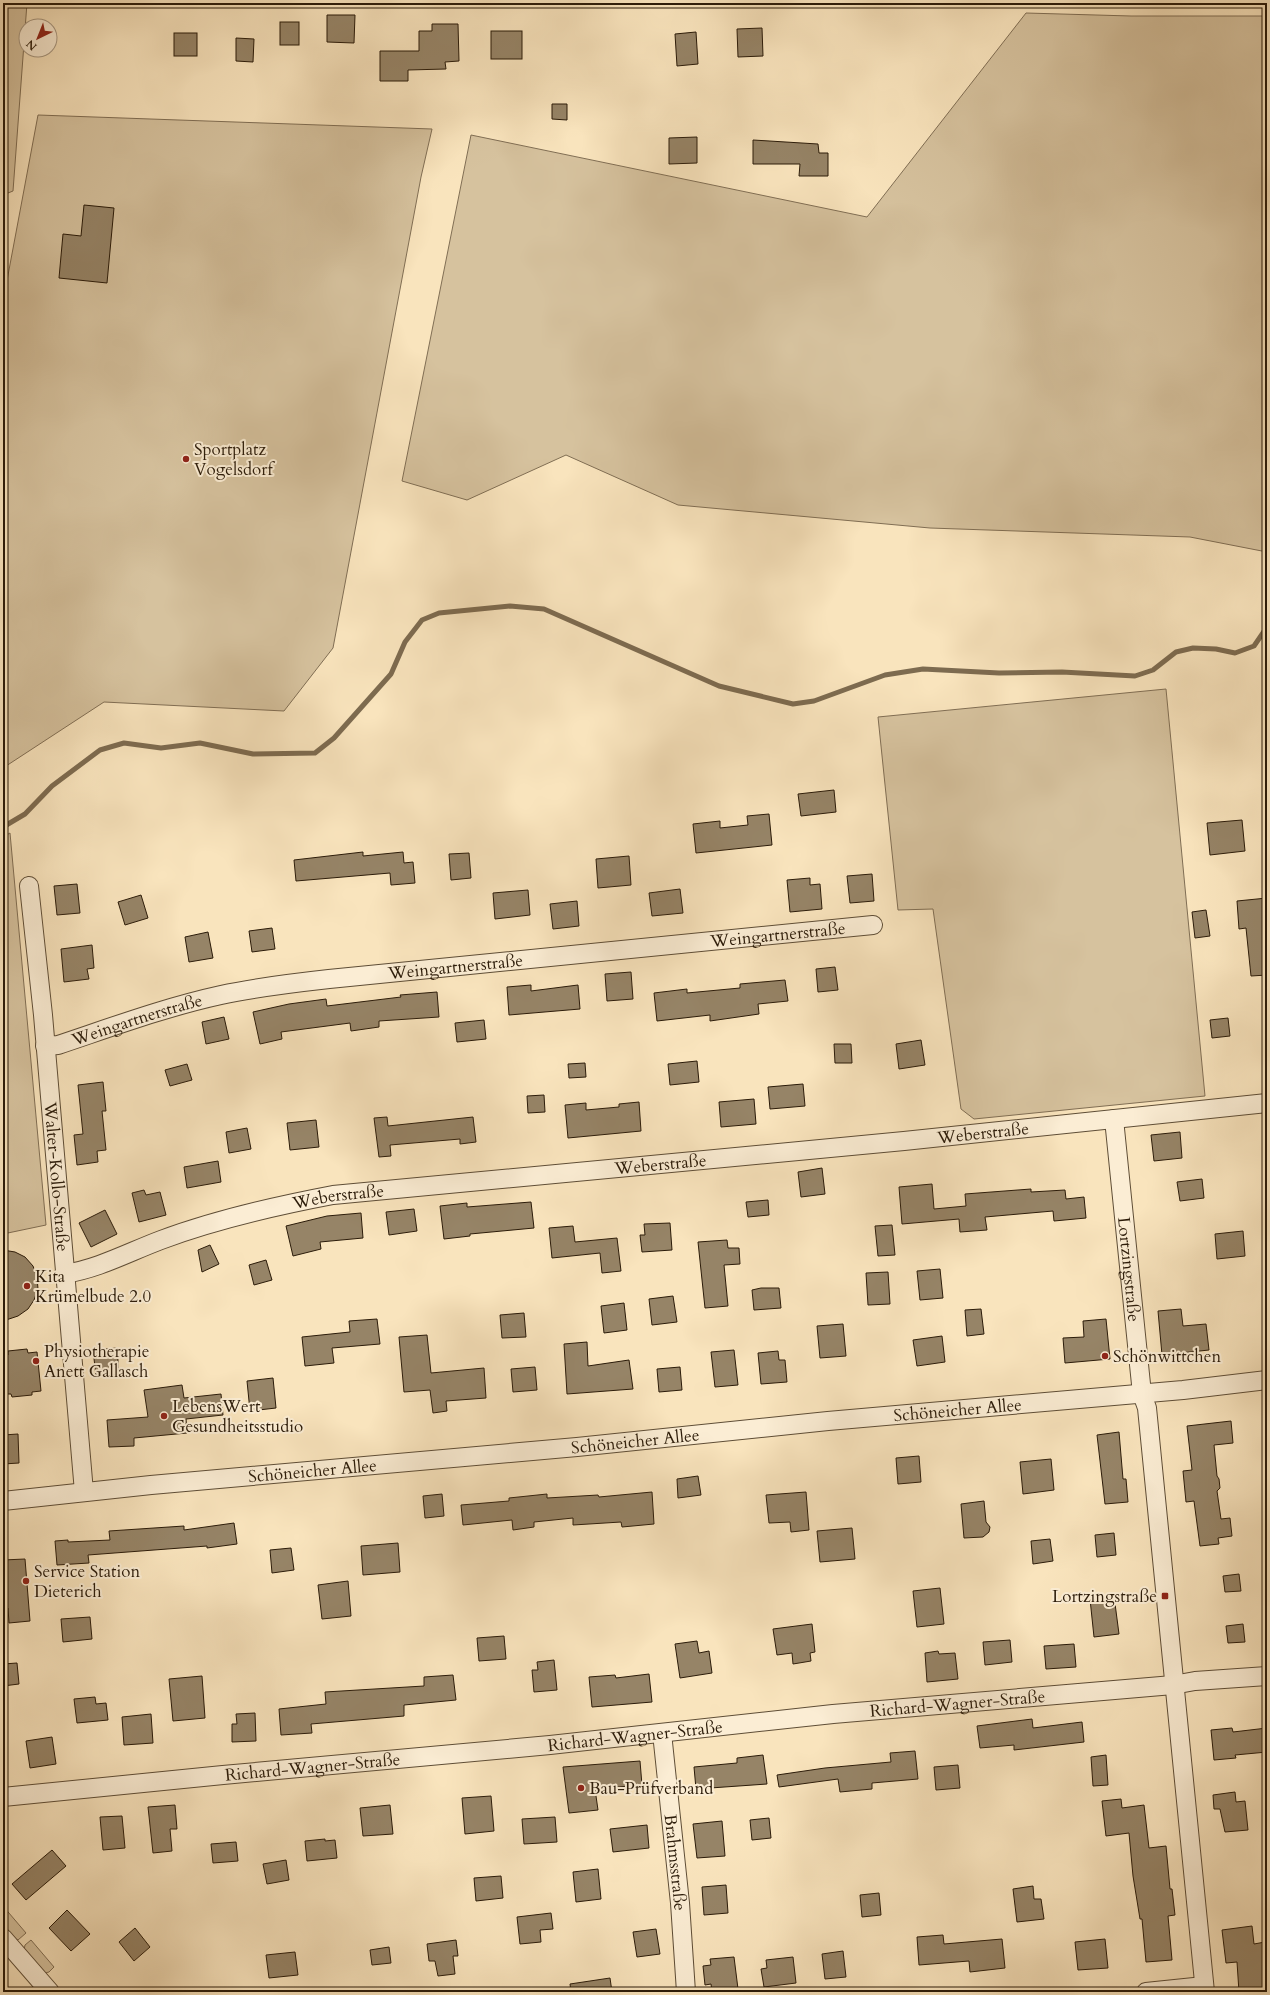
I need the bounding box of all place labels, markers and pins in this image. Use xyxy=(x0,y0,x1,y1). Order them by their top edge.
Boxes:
place label: Sportplatz Vogelsdorf xyxy=(194,438,275,481)
marker: Sportplatz Vogelsdorf xyxy=(181,454,191,464)
place label: Kita Krümelbude 2.0 xyxy=(35,1265,151,1308)
marker: Kita Krümelbude 2.0 xyxy=(22,1281,32,1291)
place label: Physiotherapie Anett Gallasch xyxy=(44,1340,150,1383)
place label: Schönwittchen xyxy=(1113,1345,1221,1368)
marker: Schönwittchen xyxy=(1100,1351,1110,1361)
marker: Physiotherapie Anett Gallasch xyxy=(31,1356,41,1366)
place label: LebensWert Gesundheitsstudio xyxy=(172,1395,303,1438)
marker: LebensWert Gesundheitsstudio xyxy=(159,1411,169,1421)
place label: Service Station Dieterich xyxy=(34,1560,140,1603)
marker: Service Station Dieterich xyxy=(21,1576,31,1586)
place label: Lortzingstraße xyxy=(1052,1585,1157,1608)
marker: Lortzingstraße xyxy=(1160,1591,1170,1601)
place label: Bau-Prüfverband xyxy=(589,1777,713,1800)
marker: Bau-Prüfverband xyxy=(576,1783,586,1793)

